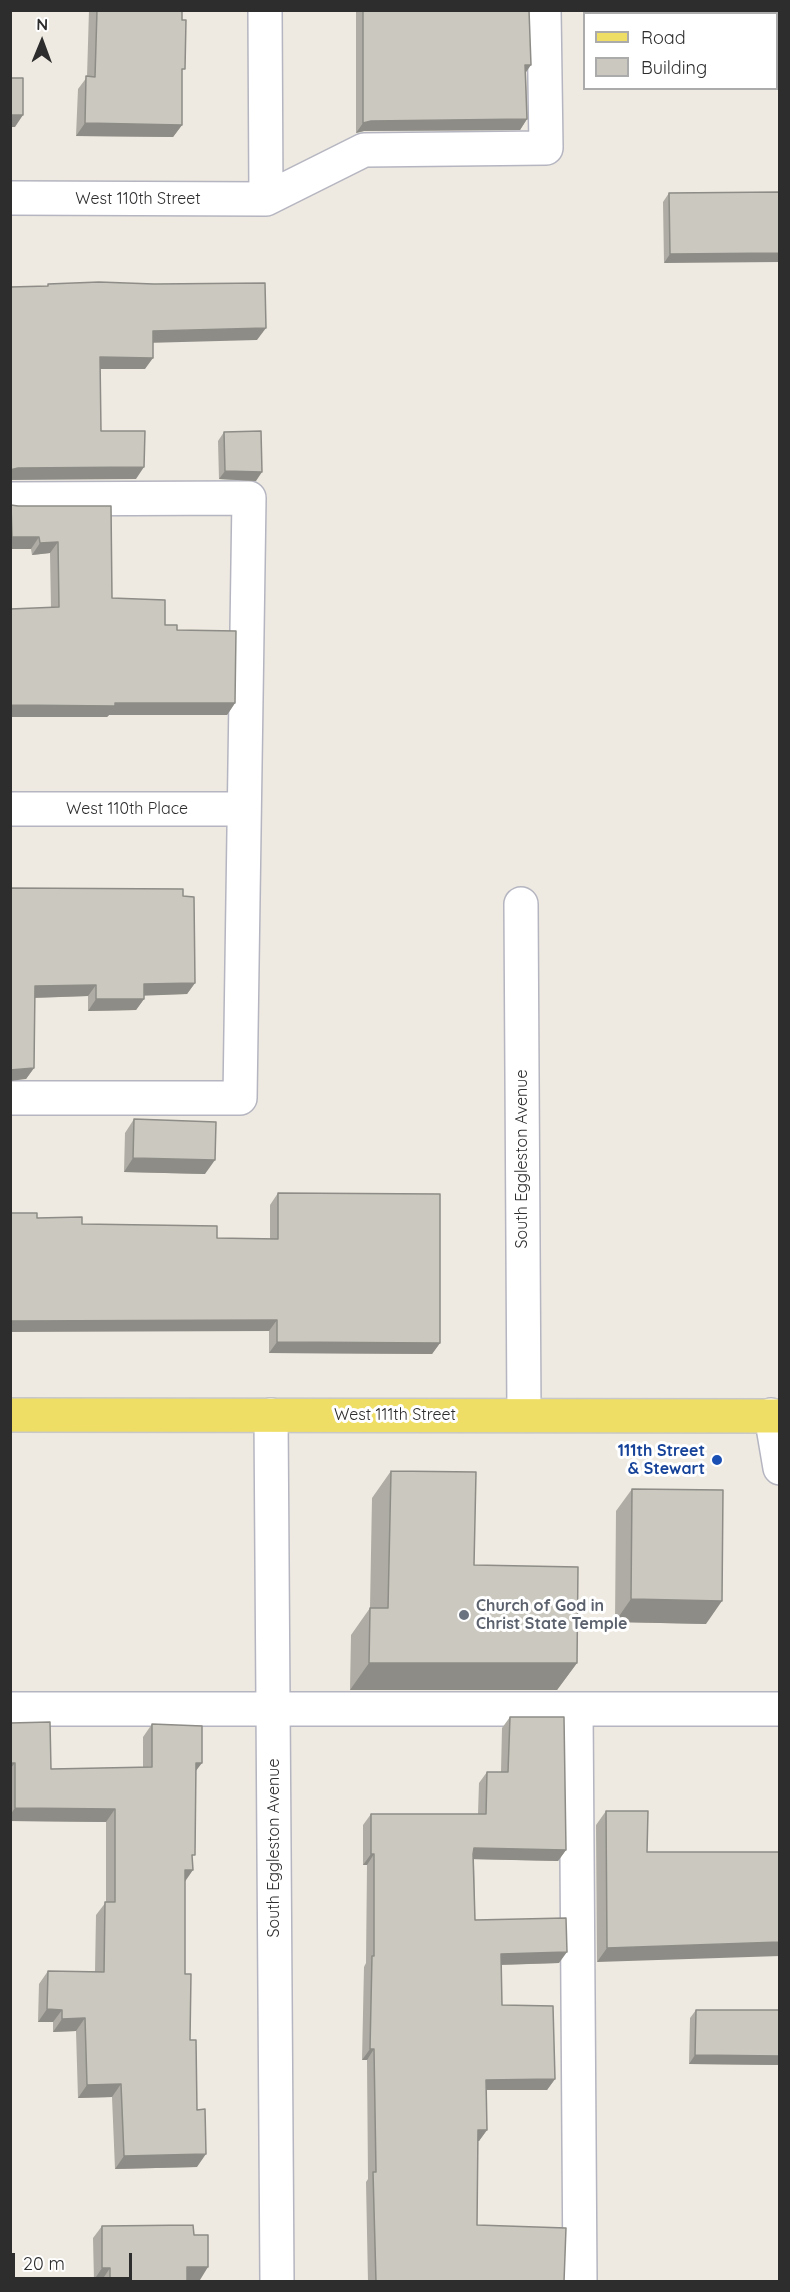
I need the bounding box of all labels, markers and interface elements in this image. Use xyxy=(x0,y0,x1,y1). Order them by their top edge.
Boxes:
north arrow xyxy=(12,12,72,72)
legend xyxy=(583,12,778,90)
text: N xyxy=(36,14,48,34)
text: Road xyxy=(641,26,686,49)
text: Building xyxy=(641,56,707,79)
street label: West 110th Street xyxy=(75,189,201,209)
street label: West 110th Place xyxy=(66,799,188,819)
street label: South Eggleston Avenue xyxy=(512,1070,532,1248)
street label: West 111th Street xyxy=(334,1405,456,1425)
place label: 111th Street & Stewart xyxy=(618,1441,705,1479)
marker: 111th Street & Stewart xyxy=(710,1453,724,1467)
place label: Church of God in Christ State Temple xyxy=(476,1596,627,1634)
marker: Church of God in Christ State Temple xyxy=(457,1608,471,1622)
street label: South Eggleston Avenue xyxy=(264,1759,284,1937)
scale bar xyxy=(15,2241,135,2279)
text: 20 m xyxy=(23,2252,65,2275)

